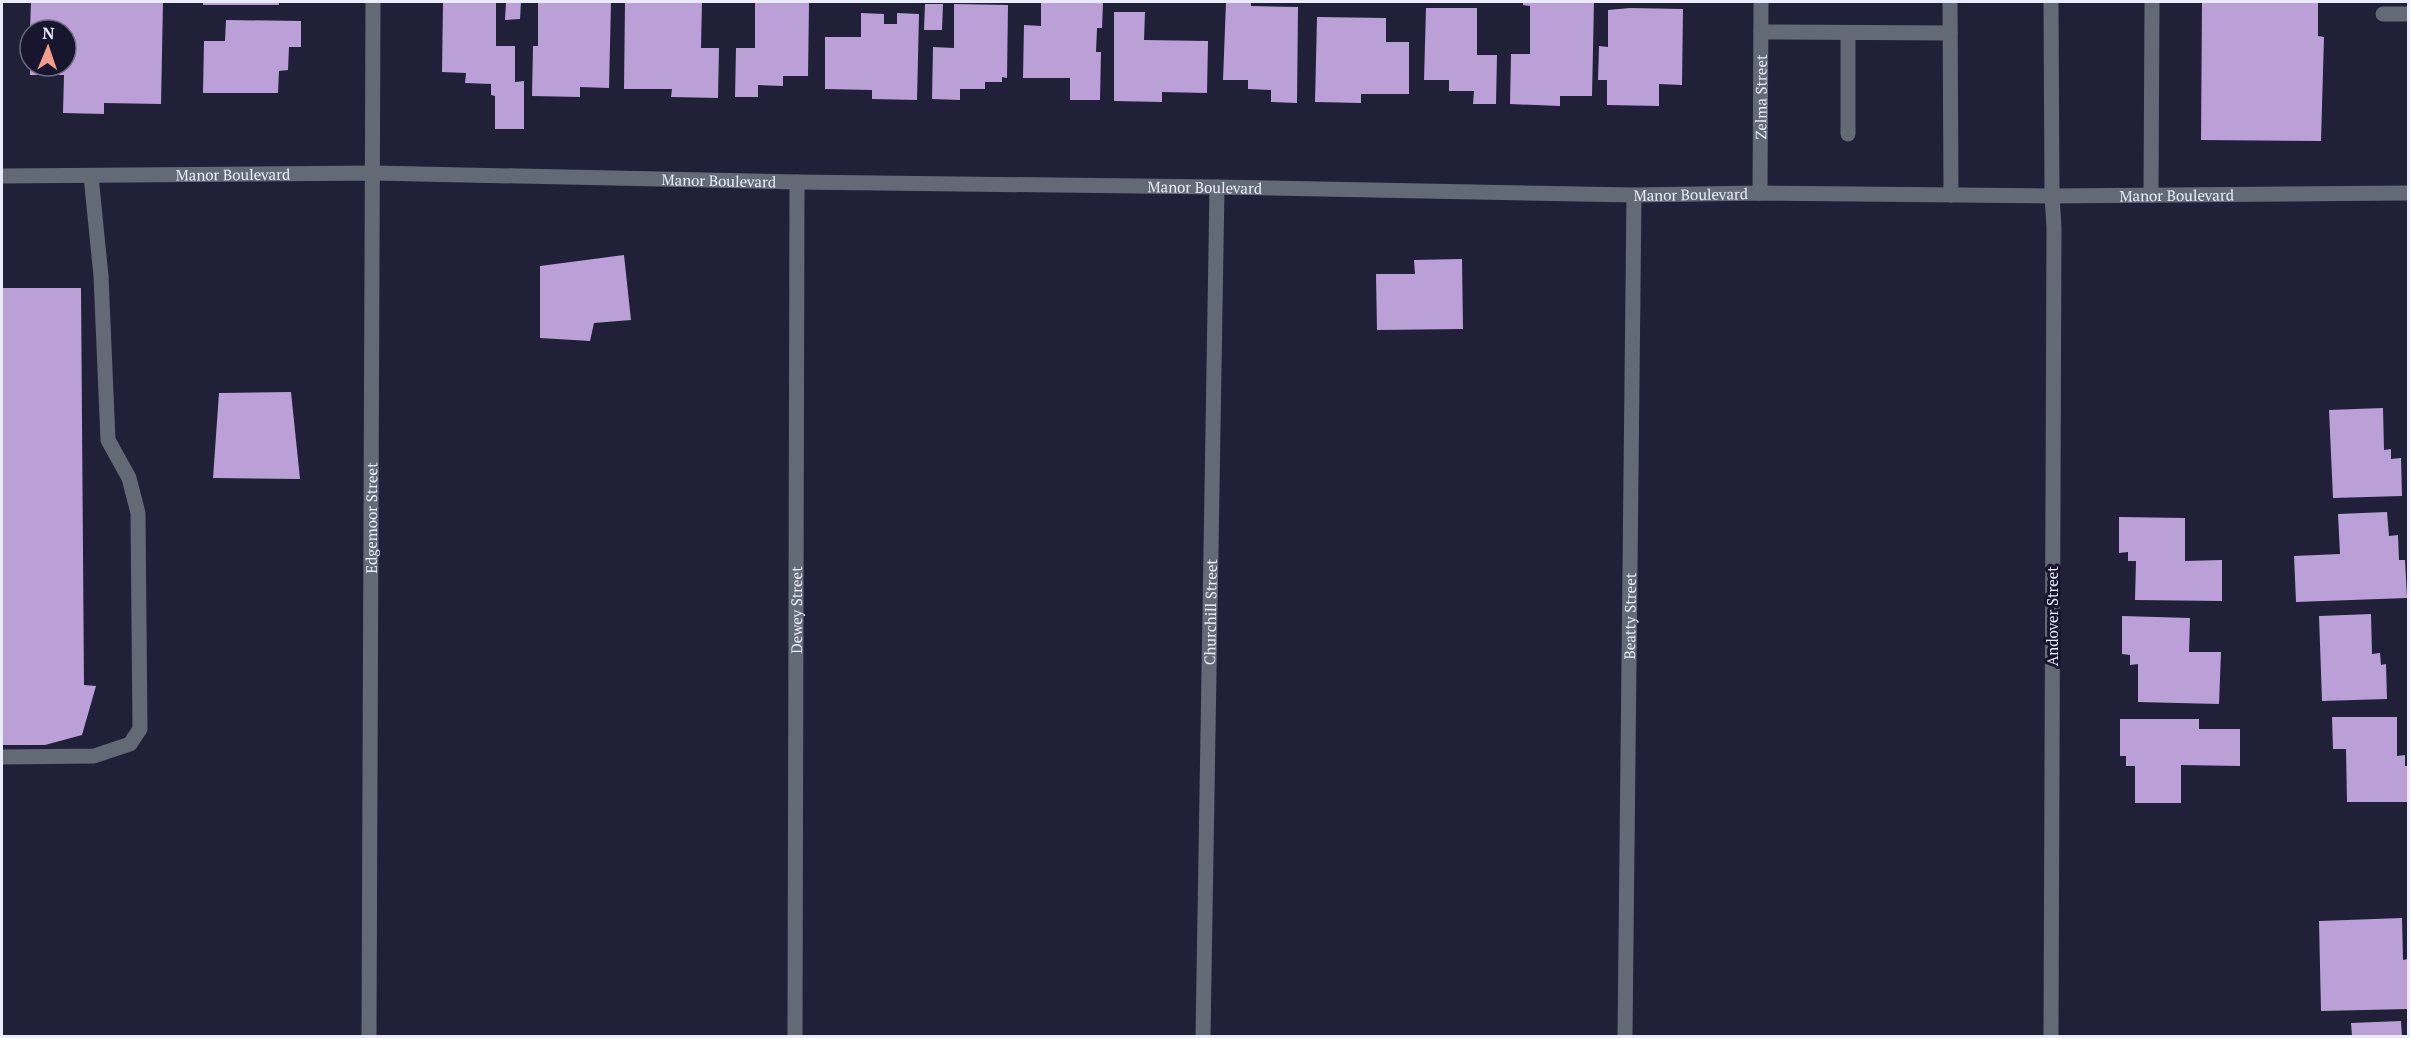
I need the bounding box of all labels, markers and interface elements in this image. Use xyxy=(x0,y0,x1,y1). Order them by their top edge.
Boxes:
north arrow xyxy=(18,18,78,78)
text: N xyxy=(42,22,55,44)
street label: Zelma Street xyxy=(1750,54,1771,140)
street label: Manor Boulevard xyxy=(176,164,290,185)
street label: Manor Boulevard xyxy=(661,169,776,192)
street label: Manor Boulevard xyxy=(1148,176,1262,198)
street label: Manor Boulevard xyxy=(1633,183,1748,205)
street label: Manor Boulevard xyxy=(2119,184,2234,205)
street label: Edgemoor Street xyxy=(361,462,381,574)
street label: Churchill Street xyxy=(1199,559,1221,665)
street label: Dewey Street xyxy=(786,566,806,654)
street label: Andover Street xyxy=(2042,566,2062,666)
street label: Beatty Street xyxy=(1619,572,1640,660)

